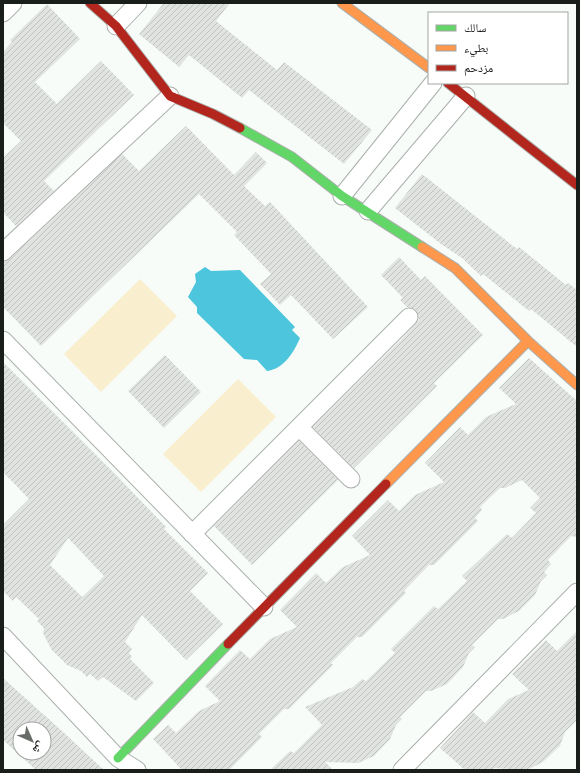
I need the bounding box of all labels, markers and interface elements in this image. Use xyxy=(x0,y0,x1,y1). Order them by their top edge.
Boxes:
legend xyxy=(428,12,568,84)
text: سالك xyxy=(464,21,486,35)
text: بطيء xyxy=(464,41,488,58)
text: مزدحم xyxy=(464,61,493,76)
north arrow xyxy=(12,721,52,761)
text: ش xyxy=(29,738,47,757)

